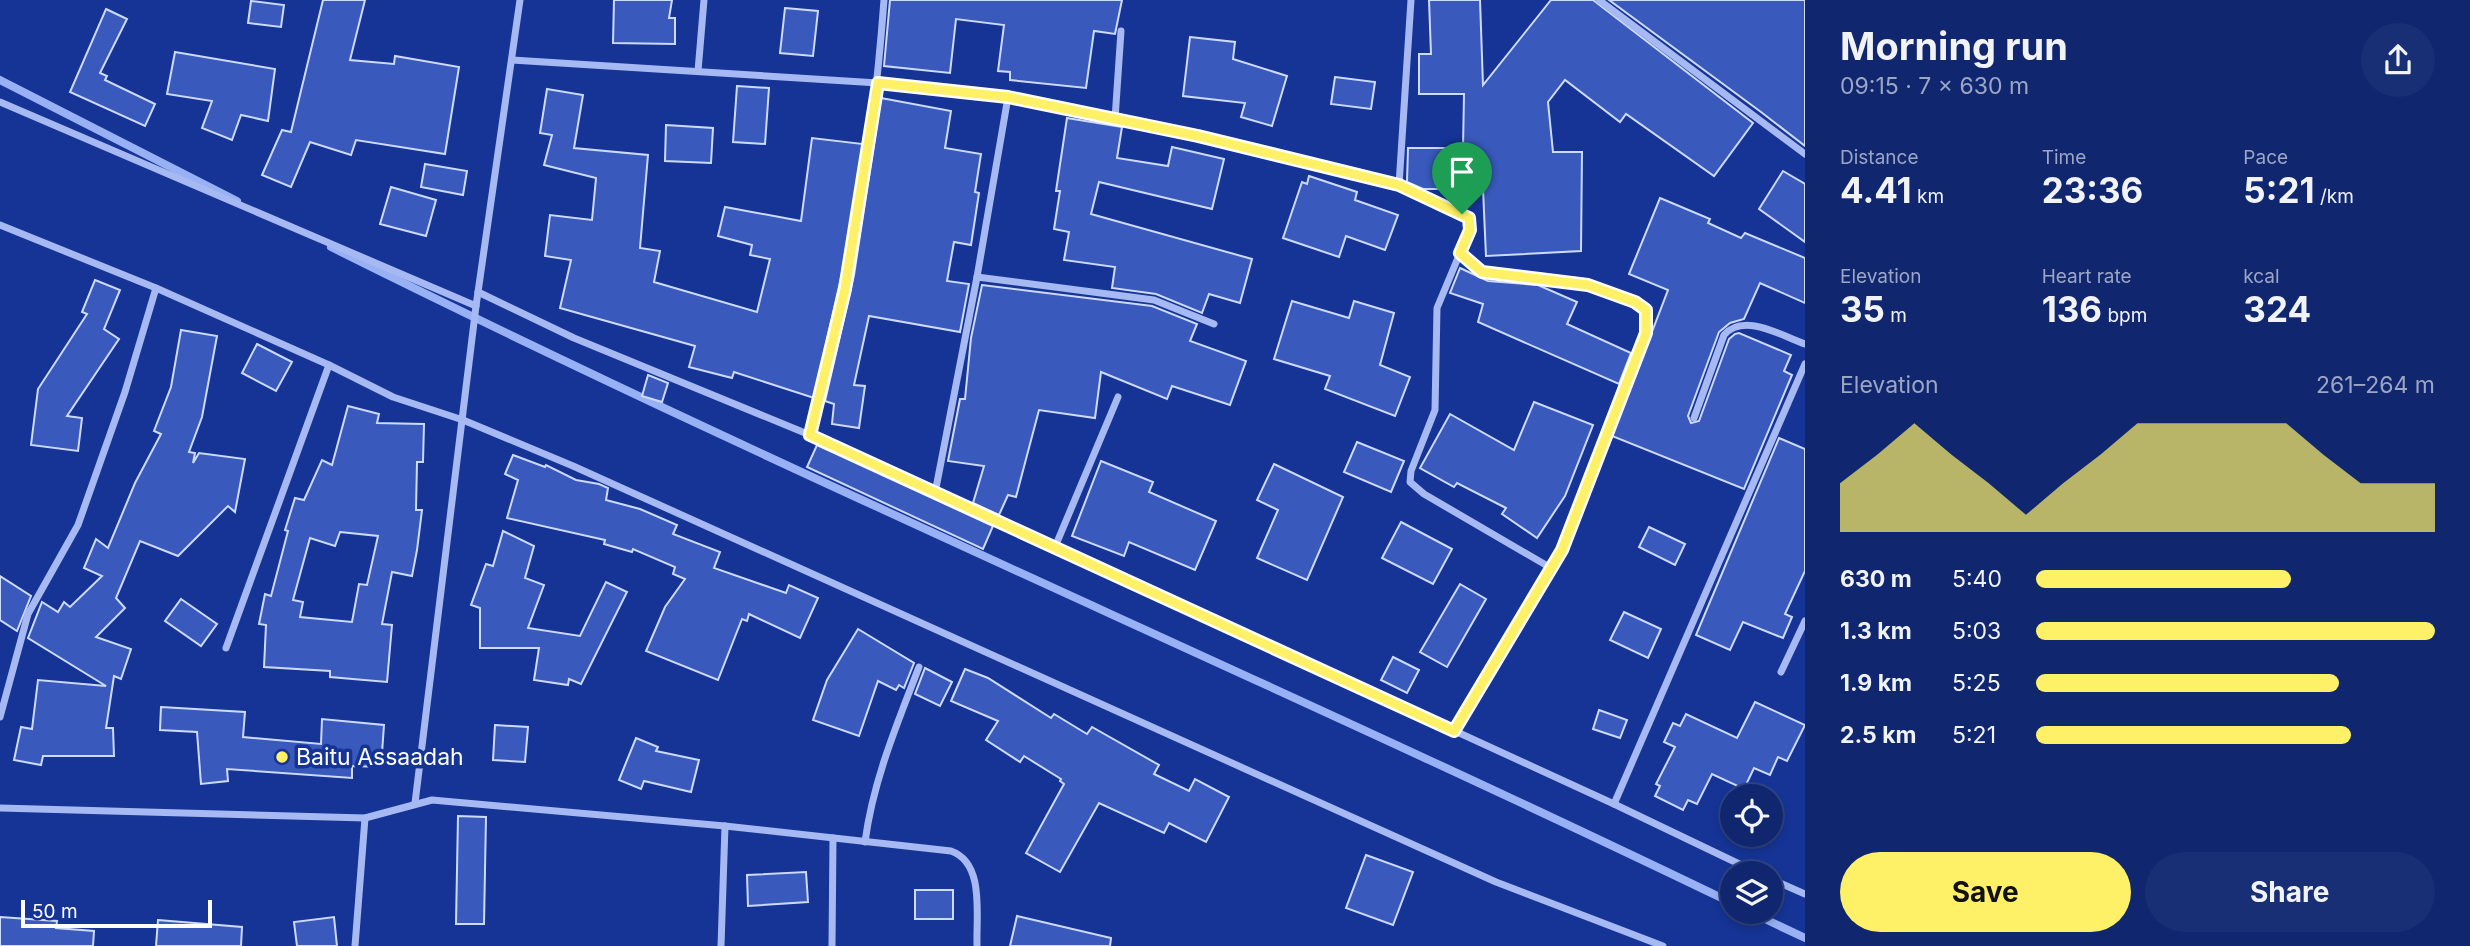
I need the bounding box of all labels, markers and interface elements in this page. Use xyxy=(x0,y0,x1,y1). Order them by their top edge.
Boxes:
text: Morning run xyxy=(1840,23,2068,69)
button: share xyxy=(2361,23,2435,97)
text: 09:15 · 7 × 630 m xyxy=(1840,72,2029,100)
pin xyxy=(1432,142,1492,214)
text: Distance xyxy=(1840,146,1918,169)
text: Time xyxy=(2042,146,2086,169)
text: Pace xyxy=(2243,146,2288,169)
icon: arrive xyxy=(1443,153,1481,191)
text: 4.41 xyxy=(1840,169,1912,211)
text: 23:36 xyxy=(2042,169,2143,211)
text: 5:21 xyxy=(2243,169,2315,211)
text: km xyxy=(1912,185,1944,208)
text: /km xyxy=(2315,185,2354,208)
text: Elevation xyxy=(1840,265,1921,288)
text: Heart rate xyxy=(2042,265,2132,288)
text: kcal xyxy=(2243,265,2280,288)
text: 35 xyxy=(1840,288,1885,330)
text: 136 xyxy=(2042,288,2102,330)
text: 324 xyxy=(2243,288,2311,330)
text: m xyxy=(1885,304,1907,327)
text: bpm xyxy=(2102,304,2147,327)
text: Elevation xyxy=(1840,371,1939,399)
text: 261–264 m xyxy=(2316,371,2435,399)
text: 630 m xyxy=(1840,565,1912,593)
text: 5:40 xyxy=(1952,565,2002,593)
text: 1.3 km xyxy=(1840,617,1912,645)
text: 5:03 xyxy=(1952,617,2001,645)
text: 1.9 km xyxy=(1840,669,1912,697)
text: 5:25 xyxy=(1952,669,2001,697)
text: 2.5 km xyxy=(1840,721,1917,749)
text: 5:21 xyxy=(1952,721,1996,749)
place label: Baitu Assaadah xyxy=(296,743,464,771)
marker: Baitu Assaadah xyxy=(274,749,290,765)
map controls xyxy=(1720,784,1783,924)
button: locate xyxy=(1720,784,1783,847)
button: Save xyxy=(1840,852,2131,932)
button: Share xyxy=(2145,852,2435,932)
button: layers xyxy=(1720,861,1783,924)
scale bar xyxy=(21,897,212,929)
text: 50 m xyxy=(32,900,78,923)

